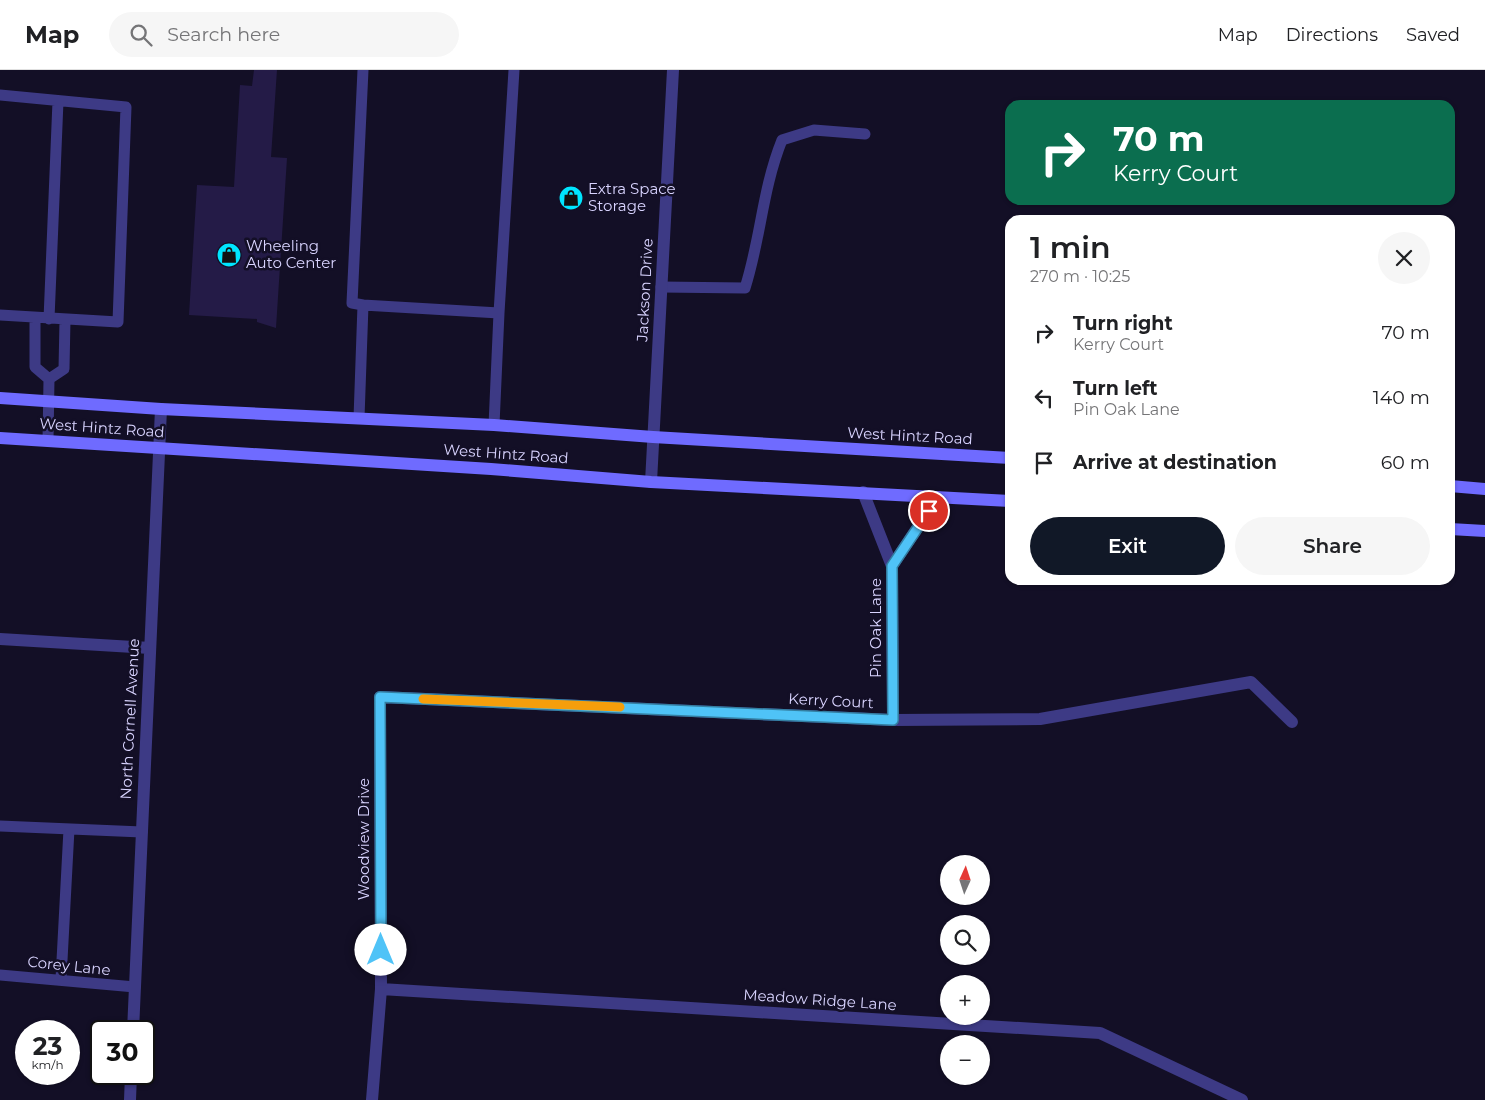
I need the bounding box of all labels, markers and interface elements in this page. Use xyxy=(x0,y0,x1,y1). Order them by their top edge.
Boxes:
search box xyxy=(109,12,459,57)
text: Map xyxy=(25,20,79,49)
icon: search xyxy=(127,21,155,49)
text: Search here xyxy=(167,23,280,46)
text: Map xyxy=(1218,24,1258,46)
text: Directions xyxy=(1286,24,1378,46)
text: Saved xyxy=(1406,24,1460,46)
text: 70 m xyxy=(1113,117,1204,160)
icon: right xyxy=(1030,120,1095,185)
text: Kerry Court xyxy=(1113,160,1238,187)
place label: Extra Space Storage xyxy=(588,179,676,215)
shop icon: Extra Space Storage xyxy=(558,185,584,211)
text: 1 min xyxy=(1030,229,1111,266)
button: close xyxy=(1378,232,1430,284)
place label: Wheeling Auto Center xyxy=(246,236,336,272)
street label: Jackson Drive xyxy=(632,238,657,343)
shop icon: Wheeling Auto Center xyxy=(216,242,242,268)
text: 270 m · 10:25 xyxy=(1030,267,1130,286)
text: Turn right xyxy=(1073,312,1173,335)
icon: right xyxy=(1030,319,1058,347)
text: 70 m xyxy=(1381,321,1430,344)
text: Kerry Court xyxy=(1073,335,1164,354)
text: Turn left xyxy=(1073,377,1158,400)
icon: left xyxy=(1030,384,1058,412)
text: 140 m xyxy=(1373,386,1430,409)
text: Pin Oak Lane xyxy=(1073,400,1180,419)
street label: West Hintz Road xyxy=(39,414,165,441)
street label: West Hintz Road xyxy=(847,423,973,448)
street label: West Hintz Road xyxy=(443,440,569,467)
icon: arrive xyxy=(1030,449,1058,477)
text: Arrive at destination xyxy=(1073,451,1277,474)
text: 60 m xyxy=(1381,451,1430,474)
pin xyxy=(908,490,950,532)
icon: arrive xyxy=(915,497,943,525)
button: Exit xyxy=(1030,517,1225,575)
button: Share xyxy=(1235,517,1430,575)
street label: Pin Oak Lane xyxy=(866,578,885,678)
street label: North Cornell Avenue xyxy=(116,638,143,800)
street label: Kerry Court xyxy=(788,689,874,712)
street label: Woodview Drive xyxy=(354,778,373,900)
north arrow xyxy=(940,855,990,905)
map controls xyxy=(940,855,990,1085)
button: search xyxy=(940,915,990,965)
position arrow xyxy=(354,923,406,975)
street label: Corey Lane xyxy=(27,952,112,979)
button: + xyxy=(940,975,990,1025)
street label: Meadow Ridge Lane xyxy=(743,985,897,1014)
speed limit sign: 30 xyxy=(90,1020,155,1085)
text: 23 xyxy=(33,1031,62,1061)
button: − xyxy=(940,1035,990,1085)
text: km/h xyxy=(31,1057,64,1072)

